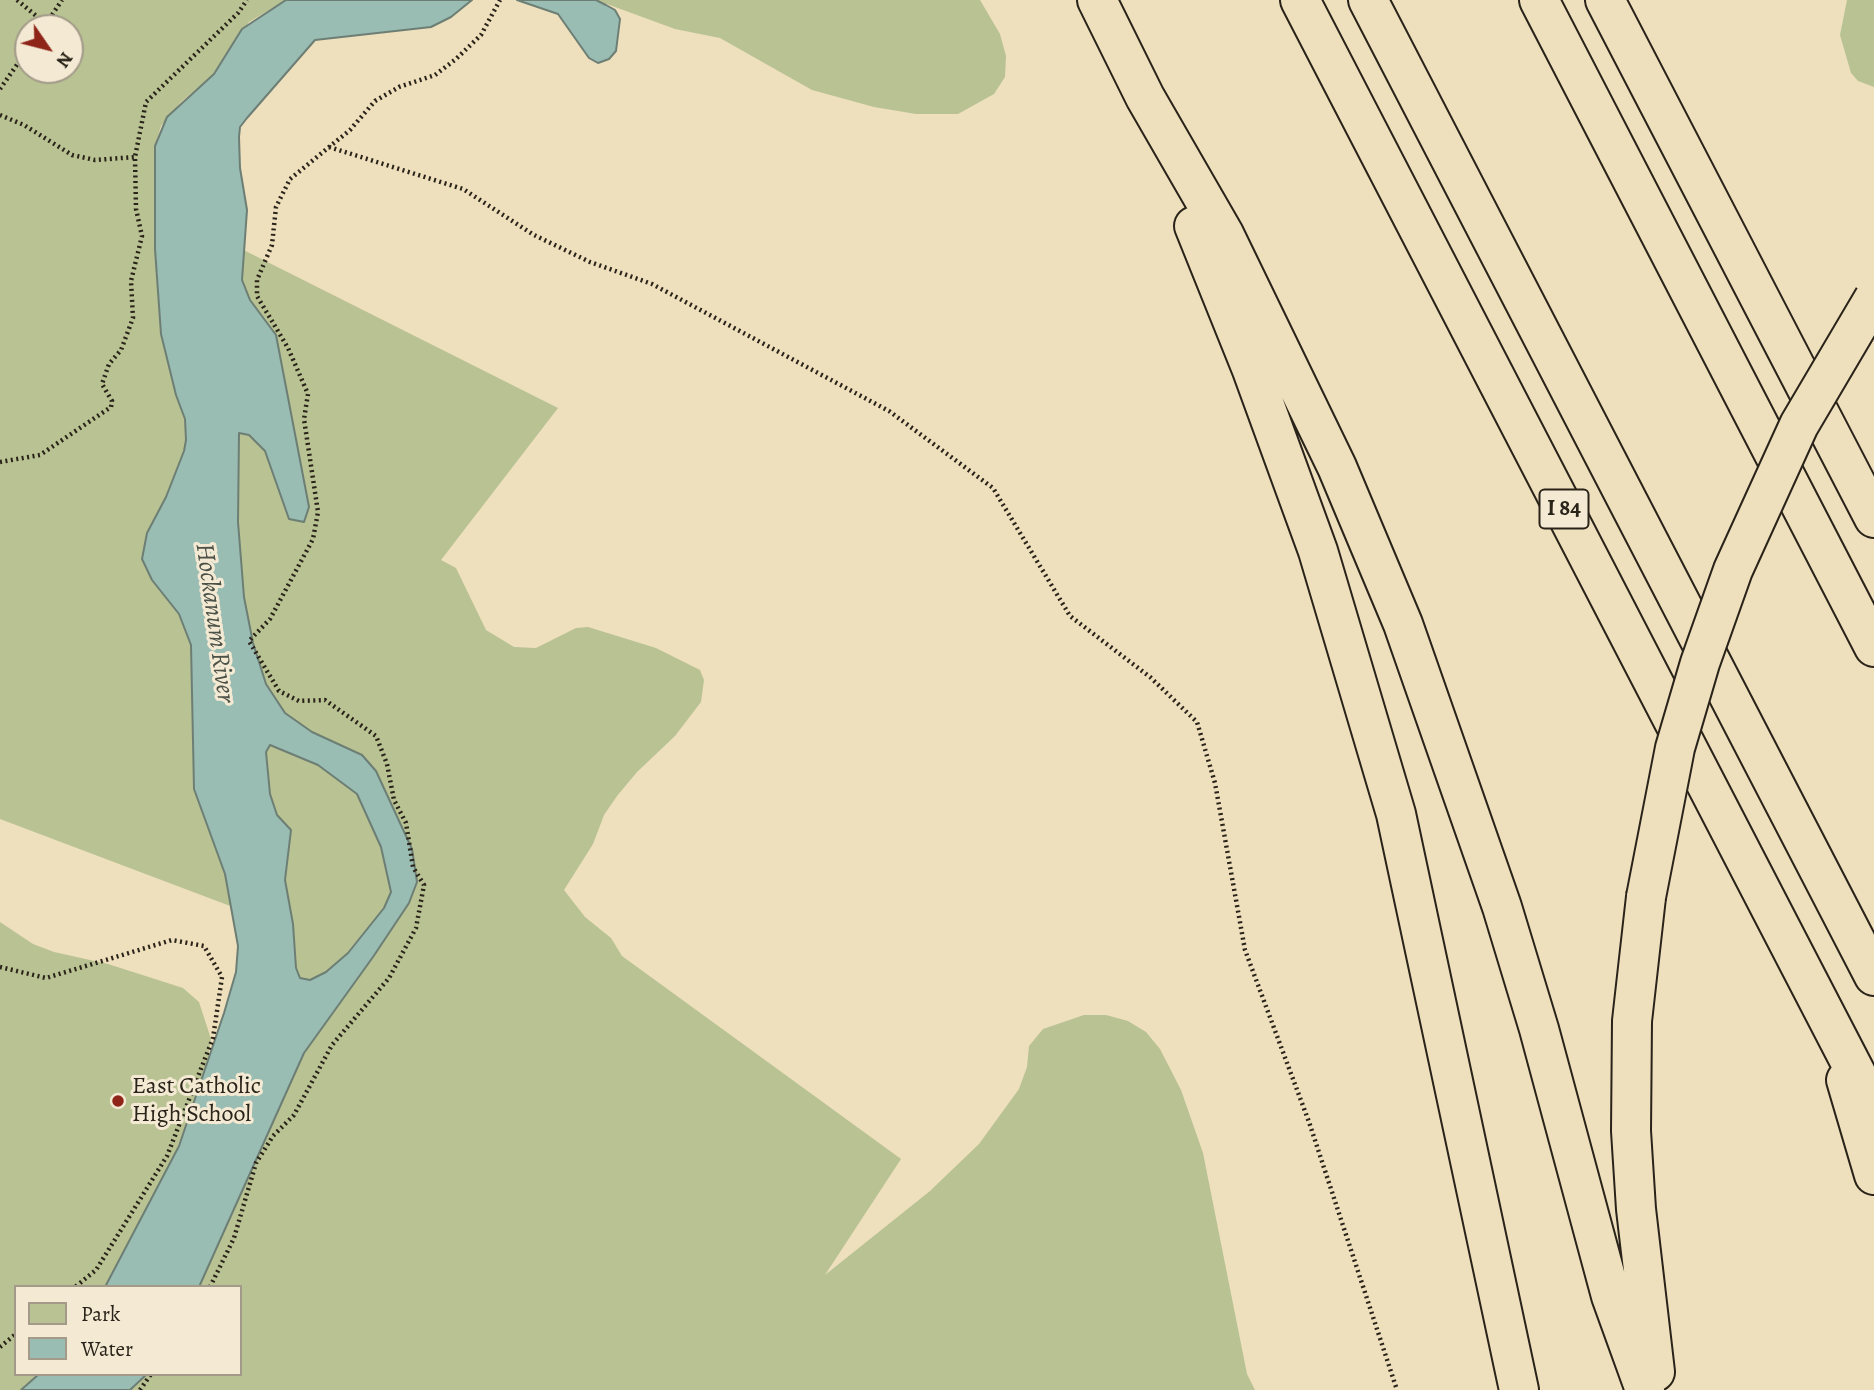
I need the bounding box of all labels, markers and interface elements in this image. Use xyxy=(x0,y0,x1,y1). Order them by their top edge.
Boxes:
north arrow xyxy=(14,14,84,84)
text: N xyxy=(50,47,79,73)
road number: I 84 xyxy=(1540,489,1588,528)
water label: Hockanum River xyxy=(187,541,241,705)
place label: East Catholic High School xyxy=(132,1073,261,1129)
marker: East Catholic High School xyxy=(110,1093,126,1109)
legend xyxy=(14,1285,242,1376)
text: Park xyxy=(81,1300,120,1328)
text: Water xyxy=(81,1335,133,1363)

